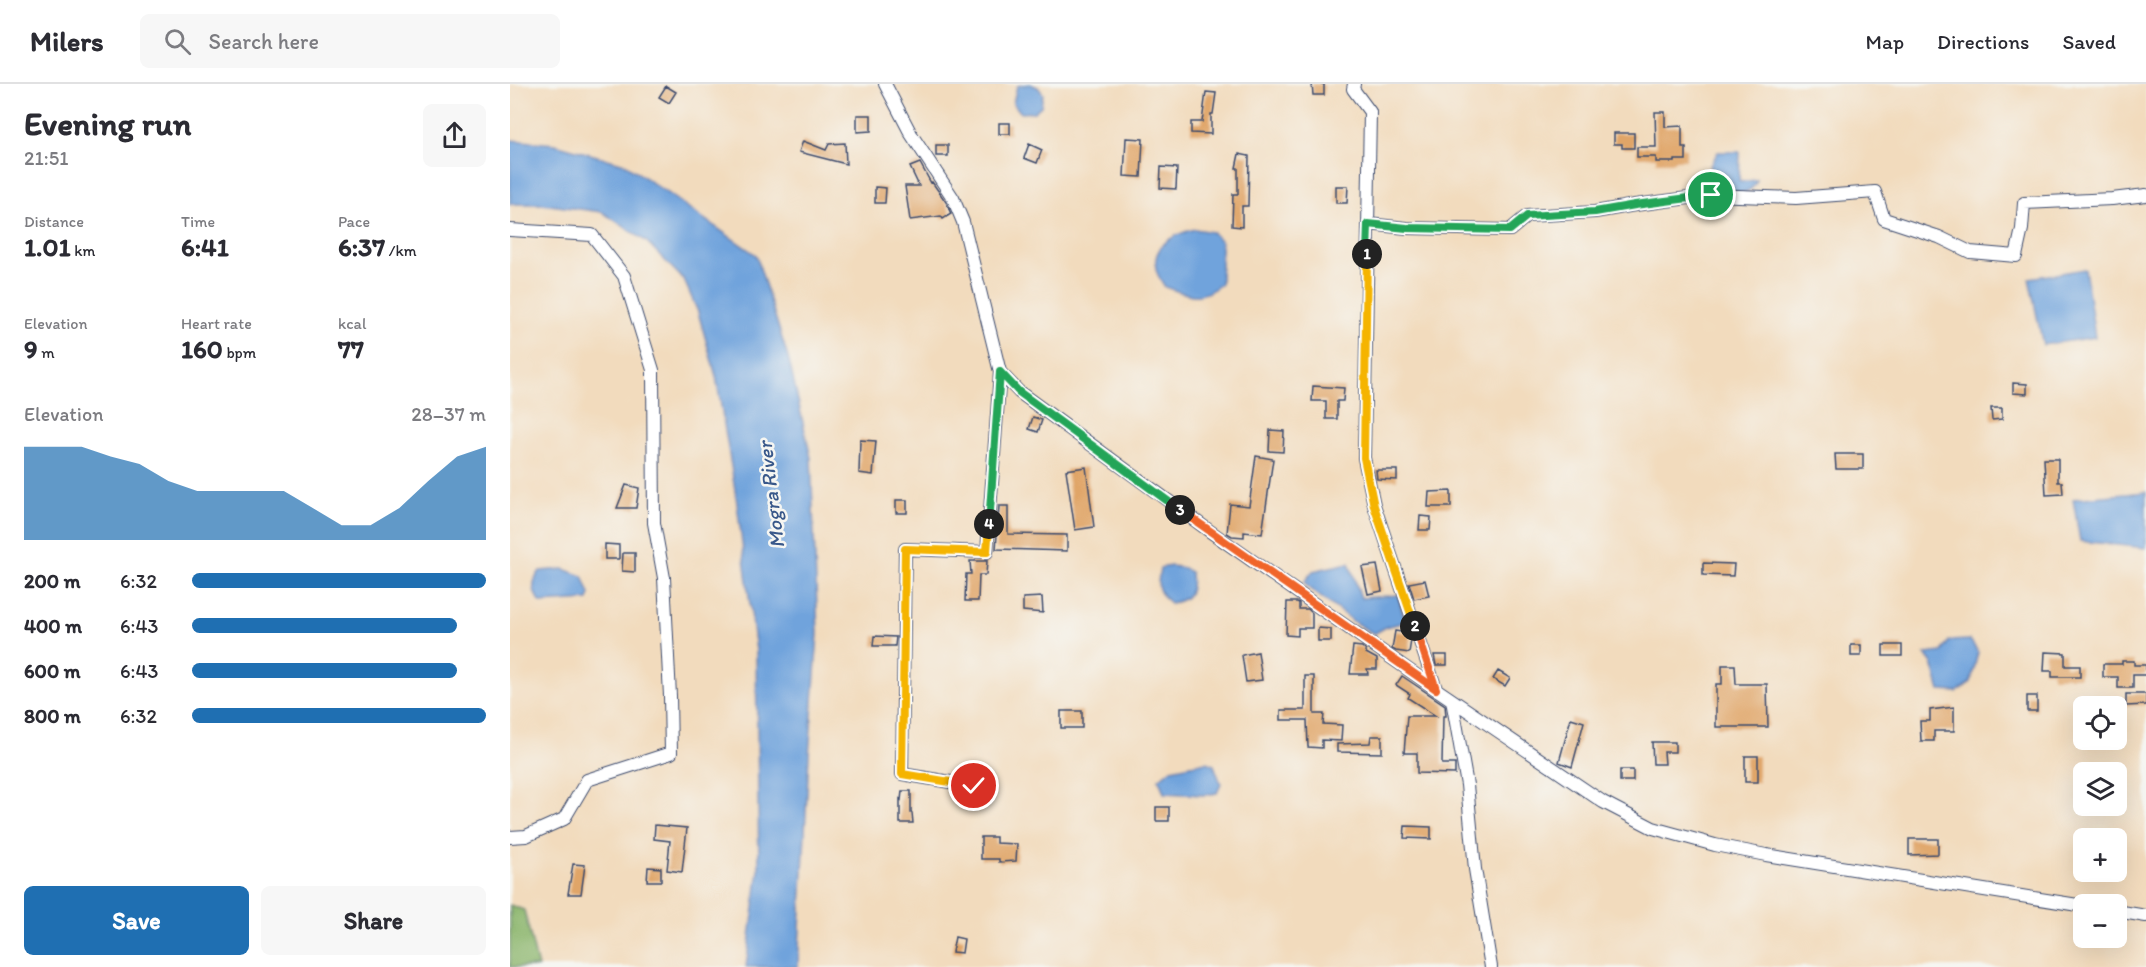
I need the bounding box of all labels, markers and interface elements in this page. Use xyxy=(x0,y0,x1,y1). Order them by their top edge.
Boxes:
search box xyxy=(140,14,560,68)
text: Milers xyxy=(30,24,104,58)
icon: search xyxy=(161,25,194,58)
text: Search here xyxy=(209,28,319,55)
text: Map xyxy=(1866,29,1904,54)
text: Directions xyxy=(1937,29,2029,54)
text: Saved xyxy=(2062,29,2116,54)
text: Evening run xyxy=(24,104,191,143)
button: share xyxy=(423,104,486,167)
text: 21:51 xyxy=(24,146,68,170)
pin xyxy=(1685,169,1736,220)
icon: arrive xyxy=(1694,178,1727,211)
text: Distance xyxy=(24,212,84,231)
text: Time xyxy=(181,212,215,231)
text: Pace xyxy=(338,212,370,231)
text: 1.01 xyxy=(24,231,71,263)
text: 6:41 xyxy=(181,231,229,263)
text: 6:37 xyxy=(338,231,385,263)
pin: 1 xyxy=(1352,239,1382,269)
text: km xyxy=(71,241,95,260)
text: /km xyxy=(385,241,417,260)
text: 1 xyxy=(1363,244,1371,263)
text: Elevation xyxy=(24,314,88,333)
text: Heart rate xyxy=(181,314,252,333)
text: kcal xyxy=(338,314,366,333)
text: 9 xyxy=(24,333,38,365)
text: 160 xyxy=(181,333,223,365)
text: 77 xyxy=(338,333,364,365)
text: m xyxy=(38,343,55,362)
text: bpm xyxy=(223,343,256,362)
text: Elevation xyxy=(24,402,103,426)
text: 28–37 m xyxy=(411,402,486,426)
water label: Mogra River xyxy=(751,438,789,550)
pin: 3 xyxy=(1165,495,1195,525)
text: 3 xyxy=(1176,500,1184,519)
pin: 4 xyxy=(974,509,1004,539)
text: 4 xyxy=(984,514,994,533)
text: 200 m xyxy=(24,569,80,593)
text: 6:32 xyxy=(120,569,157,593)
pin: 2 xyxy=(1400,611,1430,641)
text: 400 m xyxy=(24,614,82,638)
text: 6:43 xyxy=(120,614,158,638)
text: 2 xyxy=(1411,616,1419,635)
text: 600 m xyxy=(24,659,81,683)
text: 6:43 xyxy=(120,659,158,683)
map controls xyxy=(2073,696,2127,948)
button: locate xyxy=(2073,696,2127,750)
text: 800 m xyxy=(24,704,81,728)
text: 6:32 xyxy=(120,704,157,728)
pin xyxy=(948,760,999,811)
button: layers xyxy=(2073,762,2127,816)
icon: check xyxy=(957,769,990,802)
button: + xyxy=(2073,828,2127,882)
button: Save xyxy=(24,886,249,955)
button: Share xyxy=(261,886,486,955)
button: − xyxy=(2073,894,2127,948)

